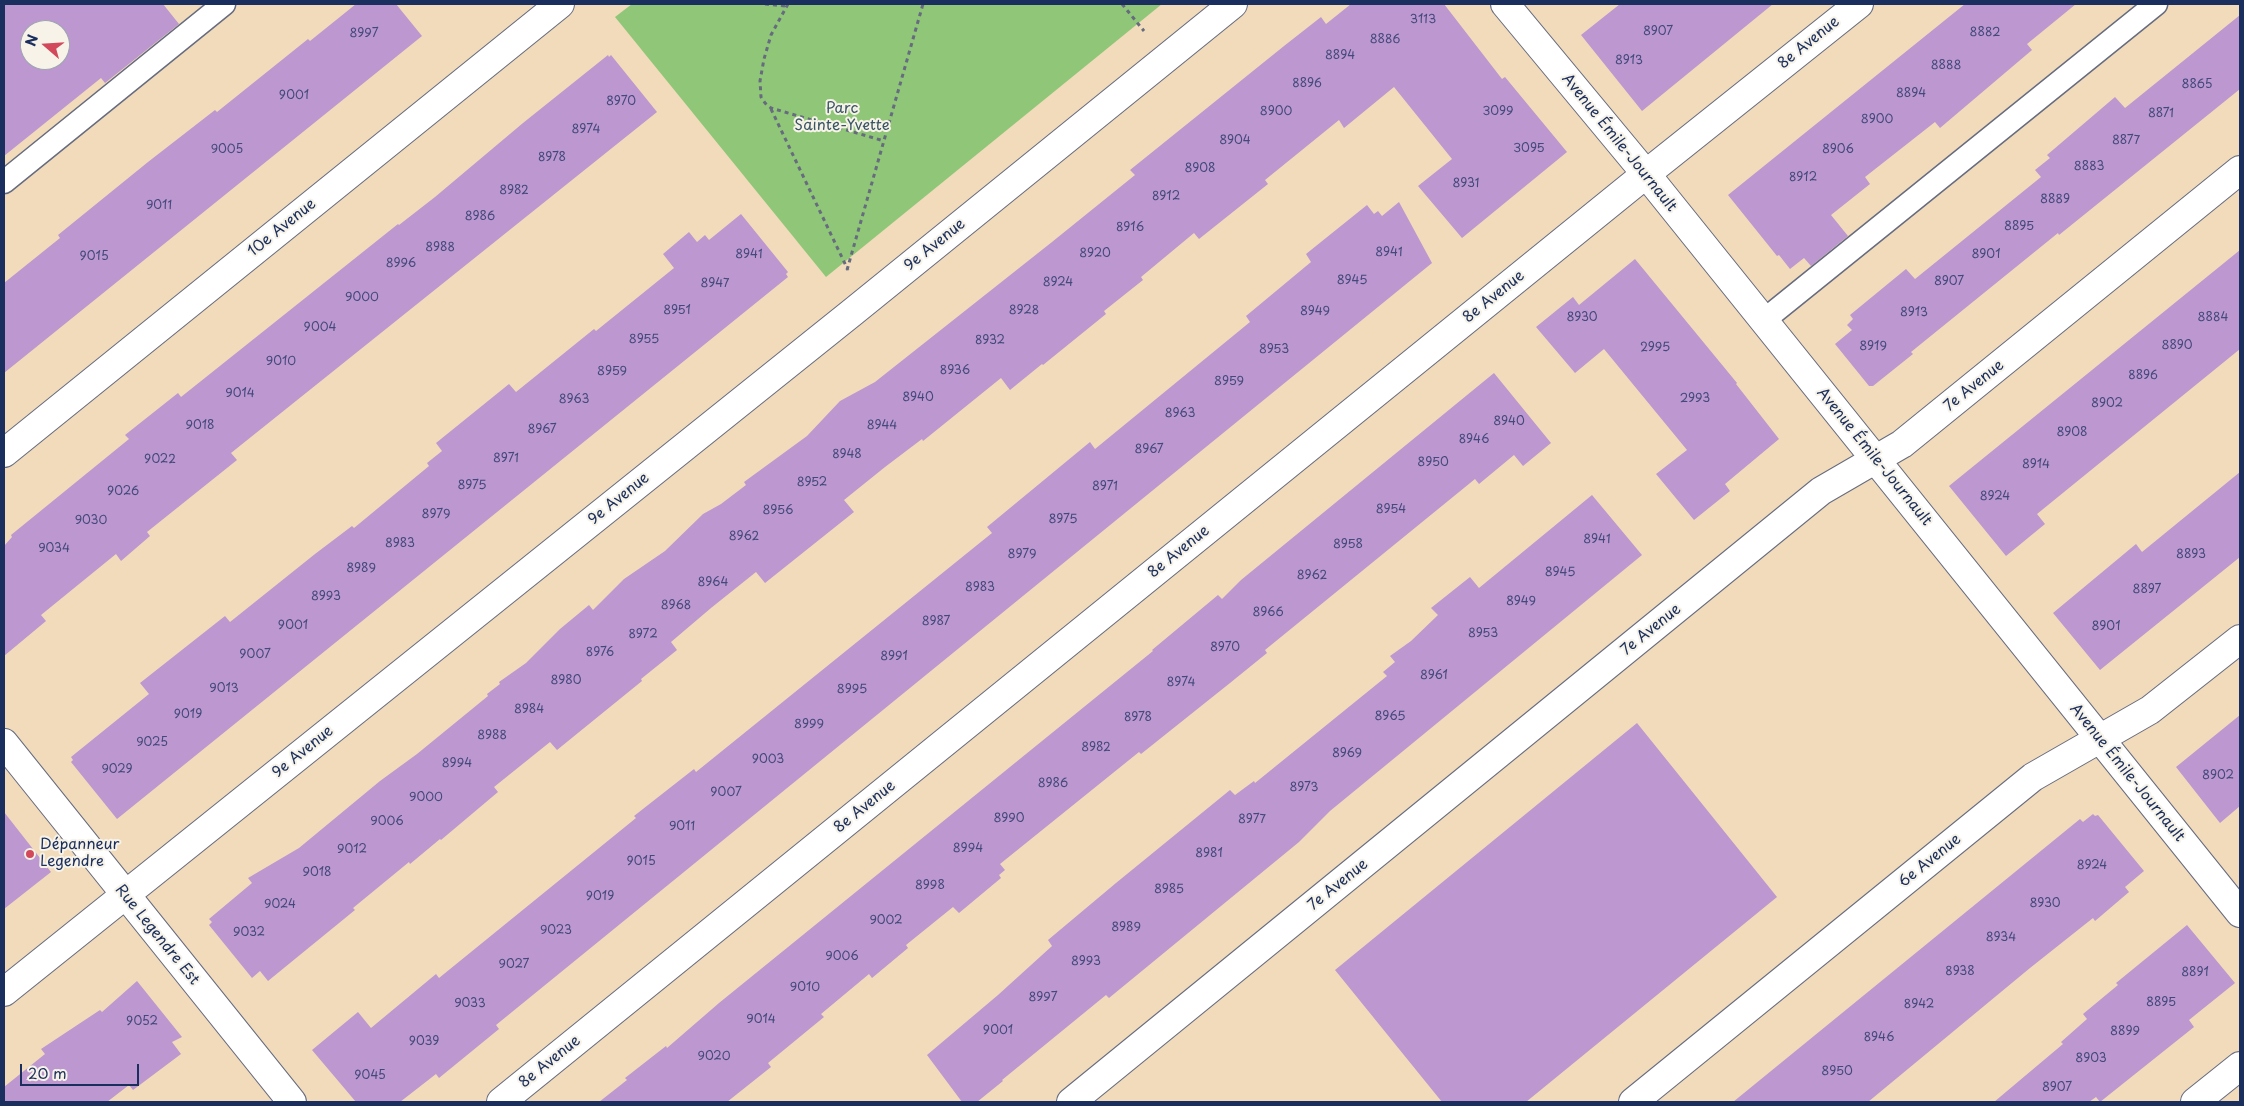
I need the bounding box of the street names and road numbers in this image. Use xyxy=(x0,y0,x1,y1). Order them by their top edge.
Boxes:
street label: 8e Avenue xyxy=(1775,13,1843,73)
street label: Avenue Émile-Journault xyxy=(1558,70,1680,216)
street label: 10e Avenue xyxy=(244,195,320,261)
street label: 9e Avenue xyxy=(901,215,969,275)
street label: 8e Avenue xyxy=(1460,267,1528,327)
street label: 7e Avenue xyxy=(1940,356,2008,416)
street label: Avenue Émile-Journault xyxy=(1813,384,1935,530)
street label: 9e Avenue xyxy=(585,469,653,529)
street label: 8e Avenue xyxy=(1145,522,1213,582)
street label: 7e Avenue xyxy=(1617,600,1685,660)
street label: Avenue Émile-Journault xyxy=(2066,700,2188,846)
street label: 9e Avenue xyxy=(269,722,337,782)
street label: 8e Avenue xyxy=(831,777,899,837)
street label: 6e Avenue xyxy=(1895,831,1965,891)
street label: 7e Avenue xyxy=(1304,855,1372,915)
street label: Rue Legendre Est xyxy=(111,881,203,989)
street label: 8e Avenue xyxy=(516,1032,584,1092)

